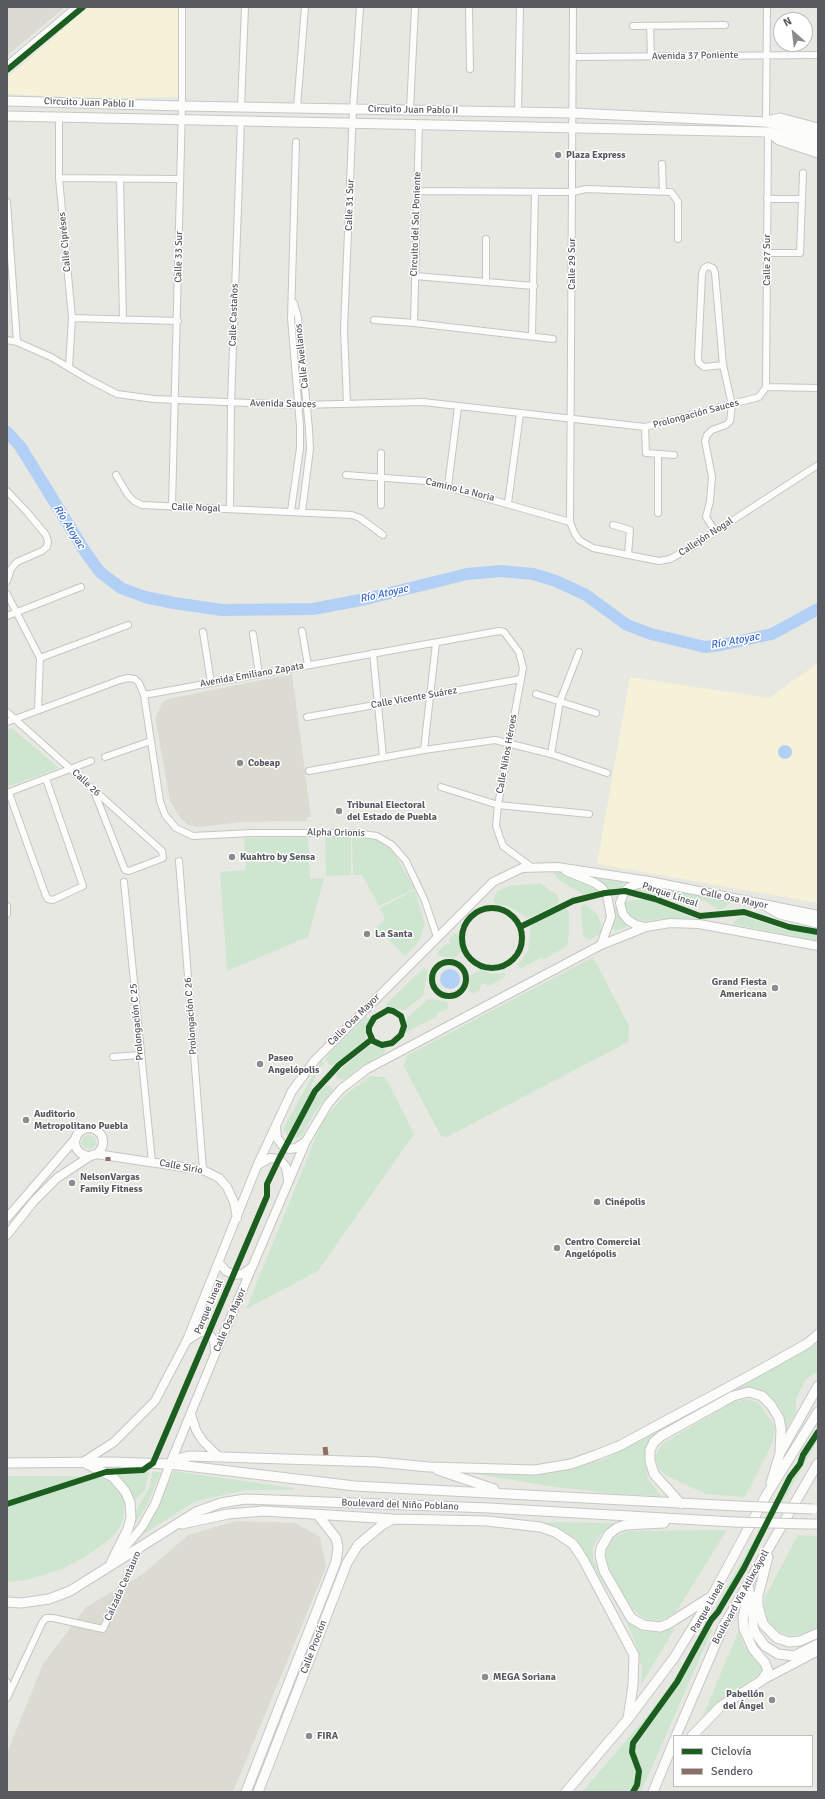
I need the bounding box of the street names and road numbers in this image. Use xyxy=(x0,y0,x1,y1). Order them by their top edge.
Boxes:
street label: Avenida 37 Poniente xyxy=(652,49,738,63)
street label: Circuito Juan Pablo II xyxy=(44,95,134,111)
street label: Circuito Juan Pablo II xyxy=(368,103,458,117)
street label: Circuito del Sol Poniente xyxy=(408,171,424,277)
street label: Calle 31 Sur xyxy=(343,179,357,231)
street label: Calle Cipréses xyxy=(56,211,74,273)
street label: Calle 33 Sur xyxy=(173,231,185,283)
street label: Calle 27 Sur xyxy=(761,234,773,286)
street label: Calle 29 Sur xyxy=(566,238,578,290)
street label: Calle Castaños xyxy=(227,283,241,347)
street label: Calle Avellanos xyxy=(293,323,311,389)
street label: Avenida Sauces xyxy=(250,397,316,411)
street label: Prolongación Sauces xyxy=(652,397,740,431)
street label: Camino La Noria xyxy=(424,476,496,504)
street label: Calle Nogal xyxy=(171,501,221,515)
street label: Callejón Nogal xyxy=(676,515,736,559)
street label: Avenida Emiliano Zapata xyxy=(199,660,305,690)
street label: Calle Vicente Suárez xyxy=(370,685,458,711)
street label: Calle Niños Héroes xyxy=(494,713,520,795)
street label: Calle 26 xyxy=(69,767,103,799)
street label: Alpha Orionis xyxy=(307,826,365,840)
street label: Parque Lineal xyxy=(641,880,699,910)
street label: Calle Osa Mayor xyxy=(699,886,769,912)
street label: Prolongación C 26 xyxy=(182,977,200,1055)
street label: Prolongación C 25 xyxy=(128,983,146,1061)
street label: Calle Osa Mayor xyxy=(326,992,382,1048)
street label: Calle Sirio xyxy=(158,1157,204,1177)
street label: Parque Lineal xyxy=(192,1278,226,1336)
street label: Calle Osa Mayor xyxy=(211,1286,249,1354)
street label: Boulevard del Niño Poblano xyxy=(341,1497,459,1513)
street label: Boulevard Vía Atlixcáyotl xyxy=(710,1548,772,1646)
street label: Calzada Centauro xyxy=(102,1549,144,1623)
street label: Parque Lineal xyxy=(688,1579,728,1635)
street label: Calle Proción xyxy=(298,1619,330,1675)

